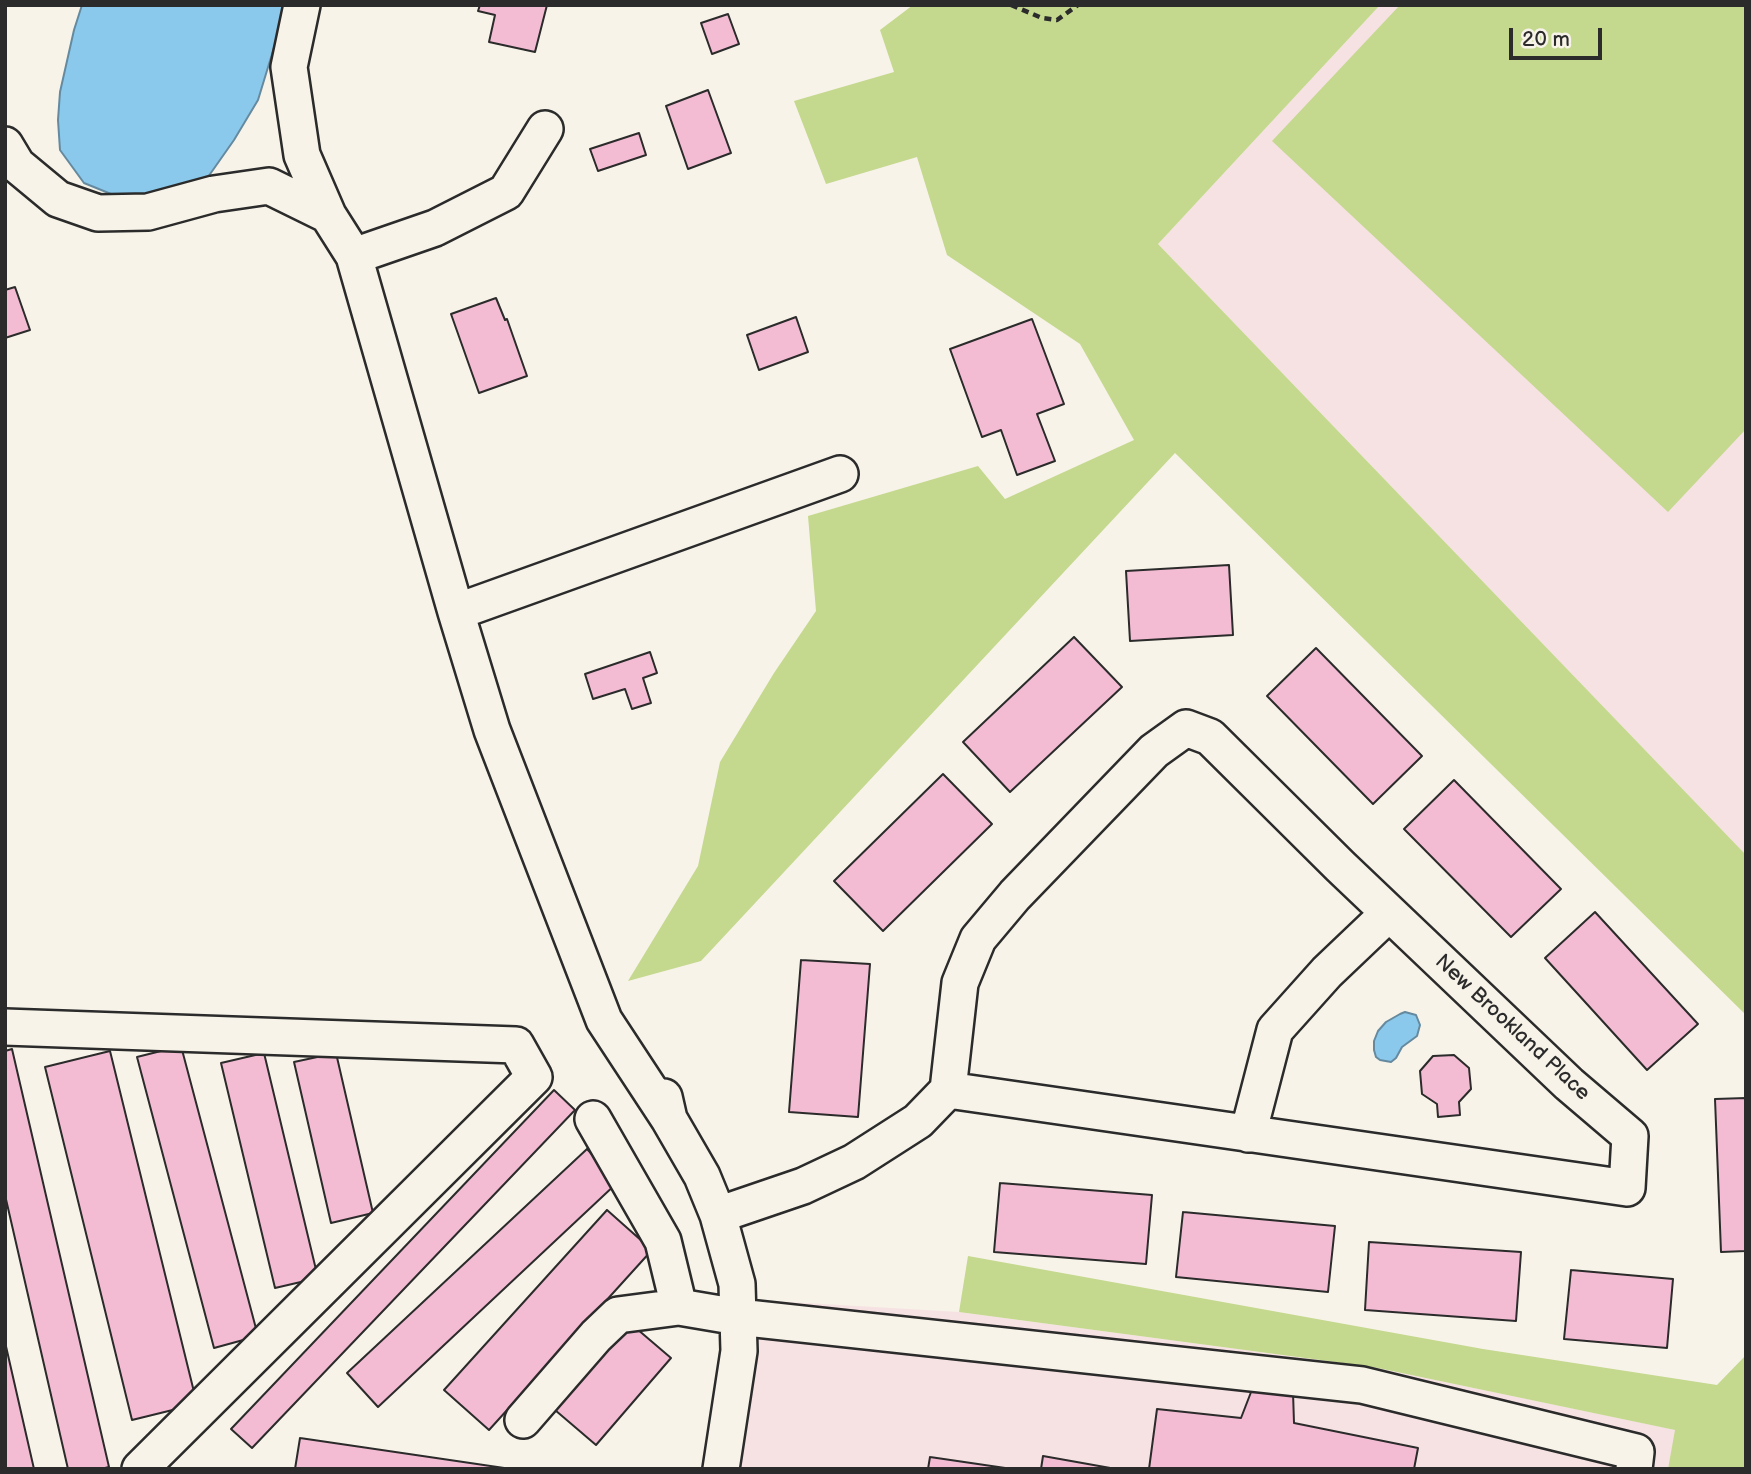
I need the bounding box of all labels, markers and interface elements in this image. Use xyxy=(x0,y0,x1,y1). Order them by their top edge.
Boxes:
scale bar xyxy=(1513,14,1606,58)
text: 20 m xyxy=(1522,27,1570,52)
street label: New Brookland Place xyxy=(1429,950,1595,1106)

